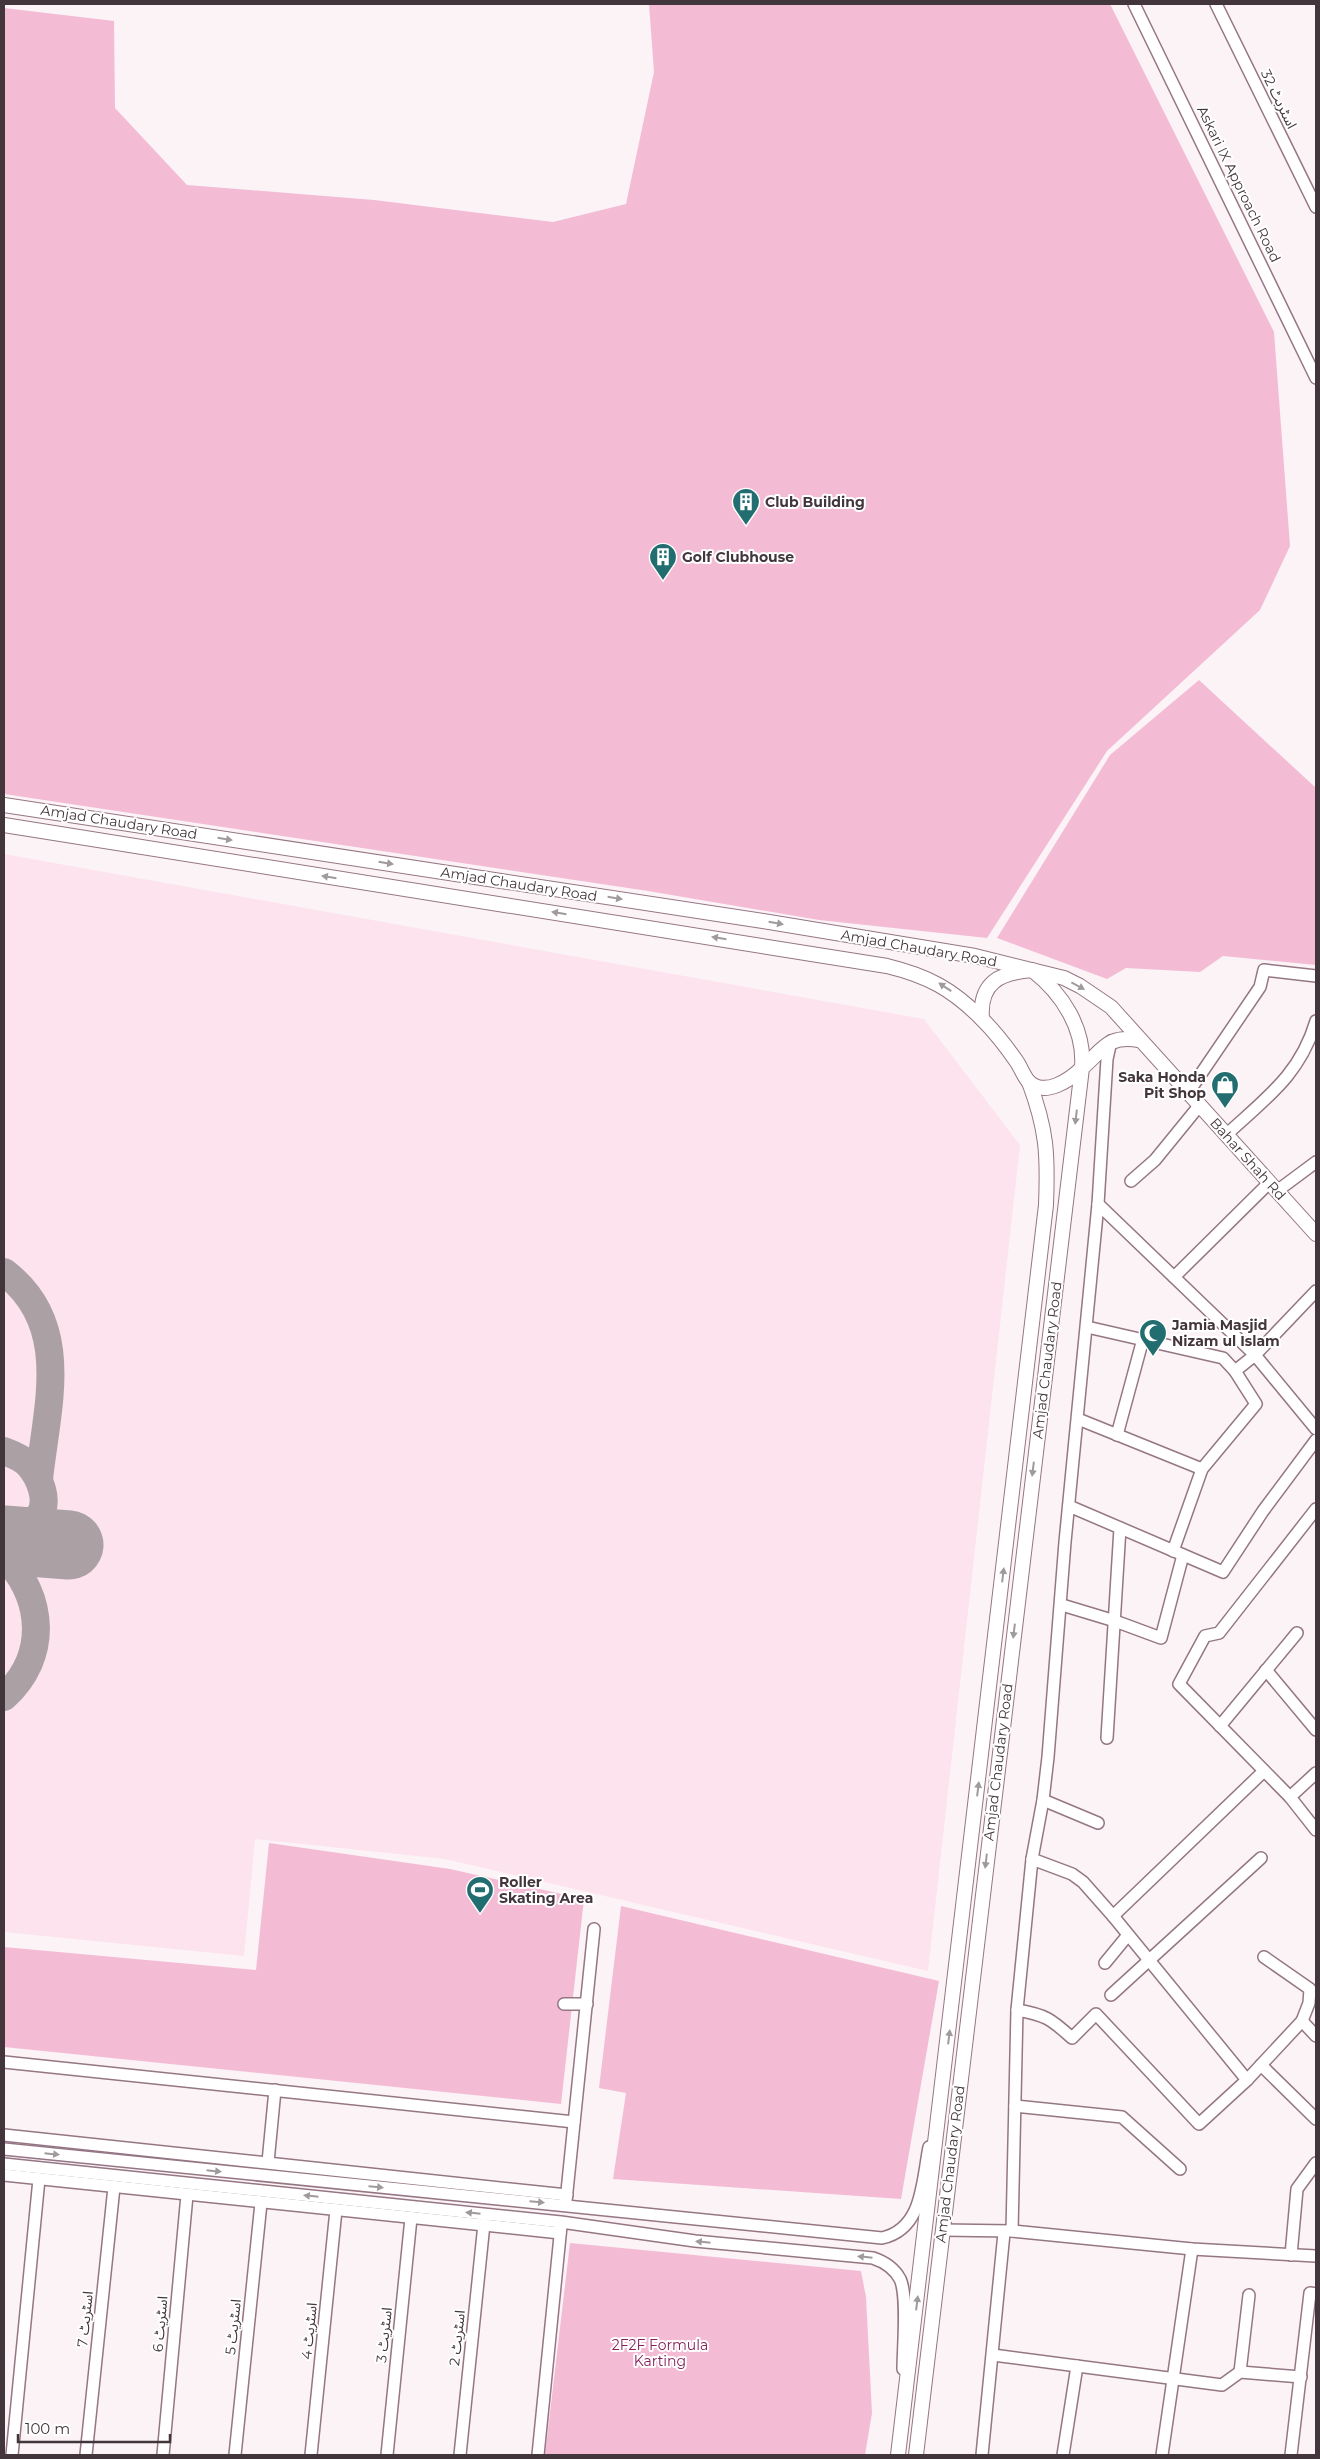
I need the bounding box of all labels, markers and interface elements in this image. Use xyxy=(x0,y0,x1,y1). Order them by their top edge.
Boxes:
street label: اسٹریٹ 32 xyxy=(1257,66,1301,132)
street label: Askari IX Approach Road xyxy=(1193,103,1285,265)
building icon: Club Building xyxy=(731,487,761,526)
place label: Club Building xyxy=(765,493,865,511)
building icon: Golf Clubhouse xyxy=(648,542,678,581)
place label: Golf Clubhouse xyxy=(682,548,794,566)
street label: Amjad Chaudary Road xyxy=(39,801,199,843)
one-way arrow xyxy=(217,835,233,843)
one-way arrow xyxy=(378,859,394,867)
street label: Amjad Chaudary Road xyxy=(439,863,599,905)
one-way arrow xyxy=(320,872,336,880)
one-way arrow xyxy=(608,895,624,903)
one-way arrow xyxy=(550,908,566,916)
one-way arrow xyxy=(768,920,784,928)
street label: Amjad Chaudary Road xyxy=(839,925,999,971)
one-way arrow xyxy=(711,933,727,941)
one-way arrow xyxy=(1071,982,1086,990)
one-way arrow xyxy=(938,983,952,992)
place label: Saka Honda Pit Shop xyxy=(1118,1068,1206,1102)
shop icon: Saka Honda Pit Shop xyxy=(1210,1070,1240,1109)
one-way arrow xyxy=(1072,1109,1080,1125)
street label: Bahar Shah Rd xyxy=(1206,1114,1290,1204)
street label: Amjad Chaudary Road xyxy=(1028,1280,1066,1440)
place label: Jamia Masjid Nizam ul Islam xyxy=(1171,1316,1280,1350)
mosque icon: Jamia Masjid Nizam ul Islam xyxy=(1138,1318,1168,1357)
one-way arrow xyxy=(1029,1462,1037,1478)
one-way arrow xyxy=(999,1567,1007,1583)
one-way arrow xyxy=(1010,1623,1018,1639)
street label: Amjad Chaudary Road xyxy=(979,1682,1017,1842)
one-way arrow xyxy=(974,1780,982,1796)
one-way arrow xyxy=(982,1854,990,1870)
place label: Roller Skating Area xyxy=(499,1873,593,1907)
sports icon: Roller Skating Area xyxy=(465,1875,495,1914)
one-way arrow xyxy=(945,2029,953,2045)
street label: Amjad Chaudary Road xyxy=(931,2084,969,2244)
one-way arrow xyxy=(45,2150,61,2158)
one-way arrow xyxy=(206,2167,222,2175)
one-way arrow xyxy=(368,2183,384,2191)
one-way arrow xyxy=(303,2192,319,2200)
one-way arrow xyxy=(530,2198,546,2206)
one-way arrow xyxy=(464,2209,480,2217)
one-way arrow xyxy=(695,2238,711,2246)
one-way arrow xyxy=(857,2253,873,2261)
street label: اسٹریٹ 7 xyxy=(73,2290,97,2348)
one-way arrow xyxy=(913,2294,921,2310)
street label: اسٹریٹ 6 xyxy=(149,2295,171,2353)
street label: اسٹریٹ 5 xyxy=(221,2298,245,2356)
street label: اسٹریٹ 4 xyxy=(297,2302,321,2360)
street label: اسٹریٹ 3 xyxy=(372,2306,396,2364)
street label: اسٹریٹ 2 xyxy=(445,2309,469,2367)
park label: 2F2F Formula Karting xyxy=(612,2336,708,2370)
scale bar xyxy=(18,2412,170,2444)
text: 100 m xyxy=(25,2419,70,2438)

